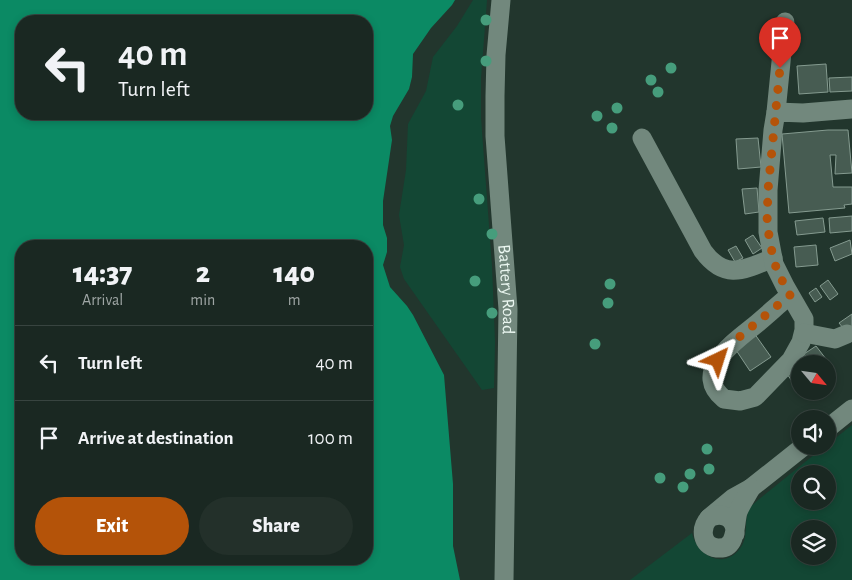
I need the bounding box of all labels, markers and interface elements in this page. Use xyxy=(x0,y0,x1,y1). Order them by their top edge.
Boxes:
pin xyxy=(759,17,801,68)
icon: arrive xyxy=(766,24,794,52)
icon: left xyxy=(35,35,100,100)
text: 40 m xyxy=(118,37,187,72)
text: Turn left xyxy=(118,78,190,100)
street label: Battery Road xyxy=(494,244,517,334)
text: 14:37 xyxy=(73,258,133,288)
text: 2 xyxy=(196,258,210,288)
text: 140 xyxy=(273,258,315,288)
text: Arrival xyxy=(82,292,123,308)
text: min xyxy=(190,292,215,308)
text: m xyxy=(288,292,301,308)
position arrow xyxy=(691,333,743,385)
icon: left xyxy=(35,349,63,377)
text: Turn left xyxy=(78,354,142,373)
text: 40 m xyxy=(315,354,353,373)
north arrow xyxy=(791,355,836,400)
map controls xyxy=(791,355,836,565)
button: sound xyxy=(791,410,836,455)
icon: arrive xyxy=(35,424,63,452)
text: Arrive at destination xyxy=(78,429,234,448)
text: 100 m xyxy=(308,429,353,448)
button: search xyxy=(791,465,836,510)
button: Exit xyxy=(35,497,189,555)
button: Share xyxy=(199,497,353,555)
button: layers xyxy=(791,520,836,565)

